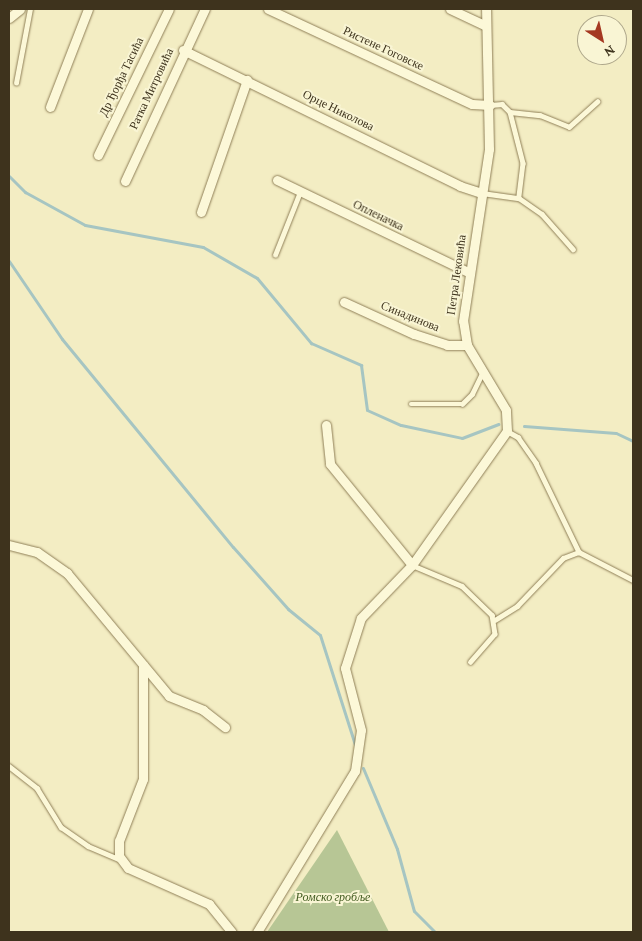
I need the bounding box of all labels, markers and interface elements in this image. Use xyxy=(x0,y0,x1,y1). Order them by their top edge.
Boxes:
north arrow xyxy=(577,15,627,65)
street label: Ристене Гоговске xyxy=(340,24,426,74)
street label: Др Ђорђа Тасића xyxy=(97,35,147,119)
text: N xyxy=(602,42,619,61)
street label: Ратка Митровића xyxy=(127,46,177,132)
street label: Орце Николова xyxy=(300,88,376,134)
street label: Опленачка xyxy=(350,198,406,234)
street label: Петра Лековића xyxy=(444,234,470,316)
street label: Синадинова xyxy=(379,299,441,335)
park label: Ромско гробље xyxy=(296,891,370,905)

